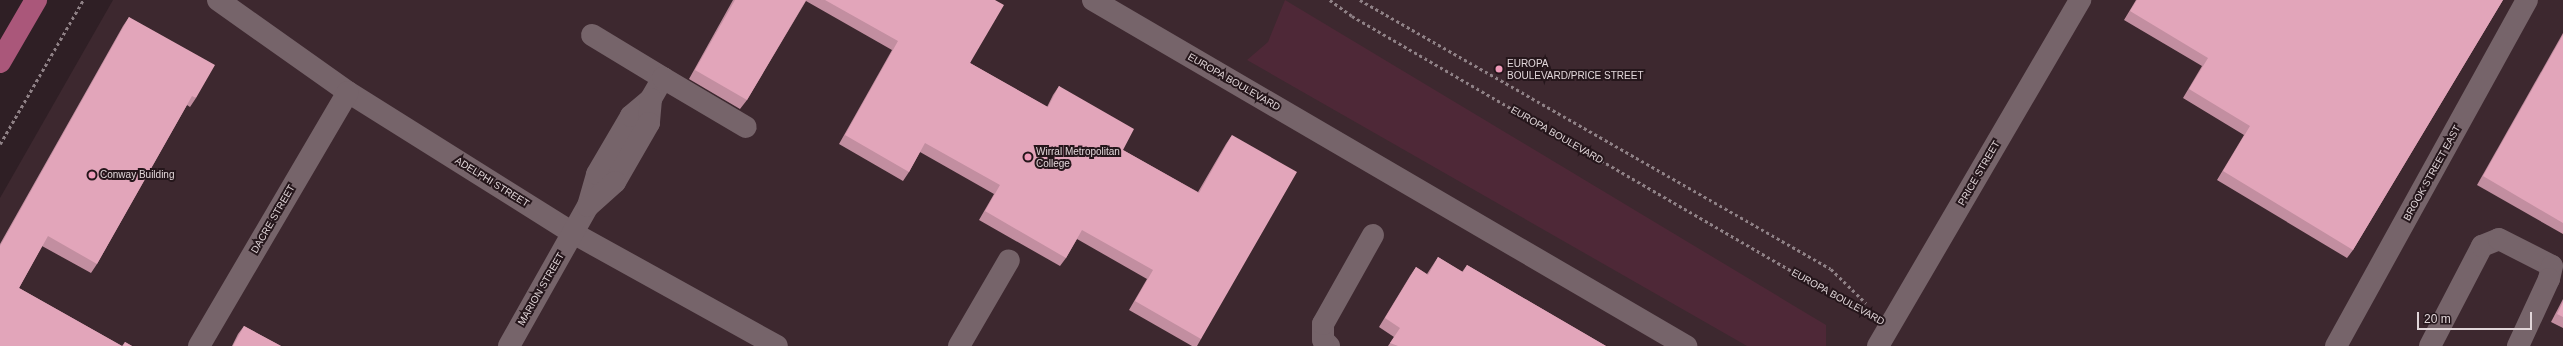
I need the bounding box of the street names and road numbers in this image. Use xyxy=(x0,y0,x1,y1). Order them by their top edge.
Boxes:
street label: EUROPA BOULEVARD xyxy=(1185,51,1283,113)
street label: EUROPA BOULEVARD xyxy=(1508,104,1606,166)
street label: BROOK STREET EAST xyxy=(2401,123,2463,223)
street label: PRICE STREET xyxy=(1956,138,2002,208)
street label: ADELPHI STREET xyxy=(453,154,531,210)
street label: DACRE STREET xyxy=(248,183,298,255)
street label: MARION STREET xyxy=(515,250,567,328)
street label: EUROPA BOULEVARD xyxy=(1789,266,1887,328)

